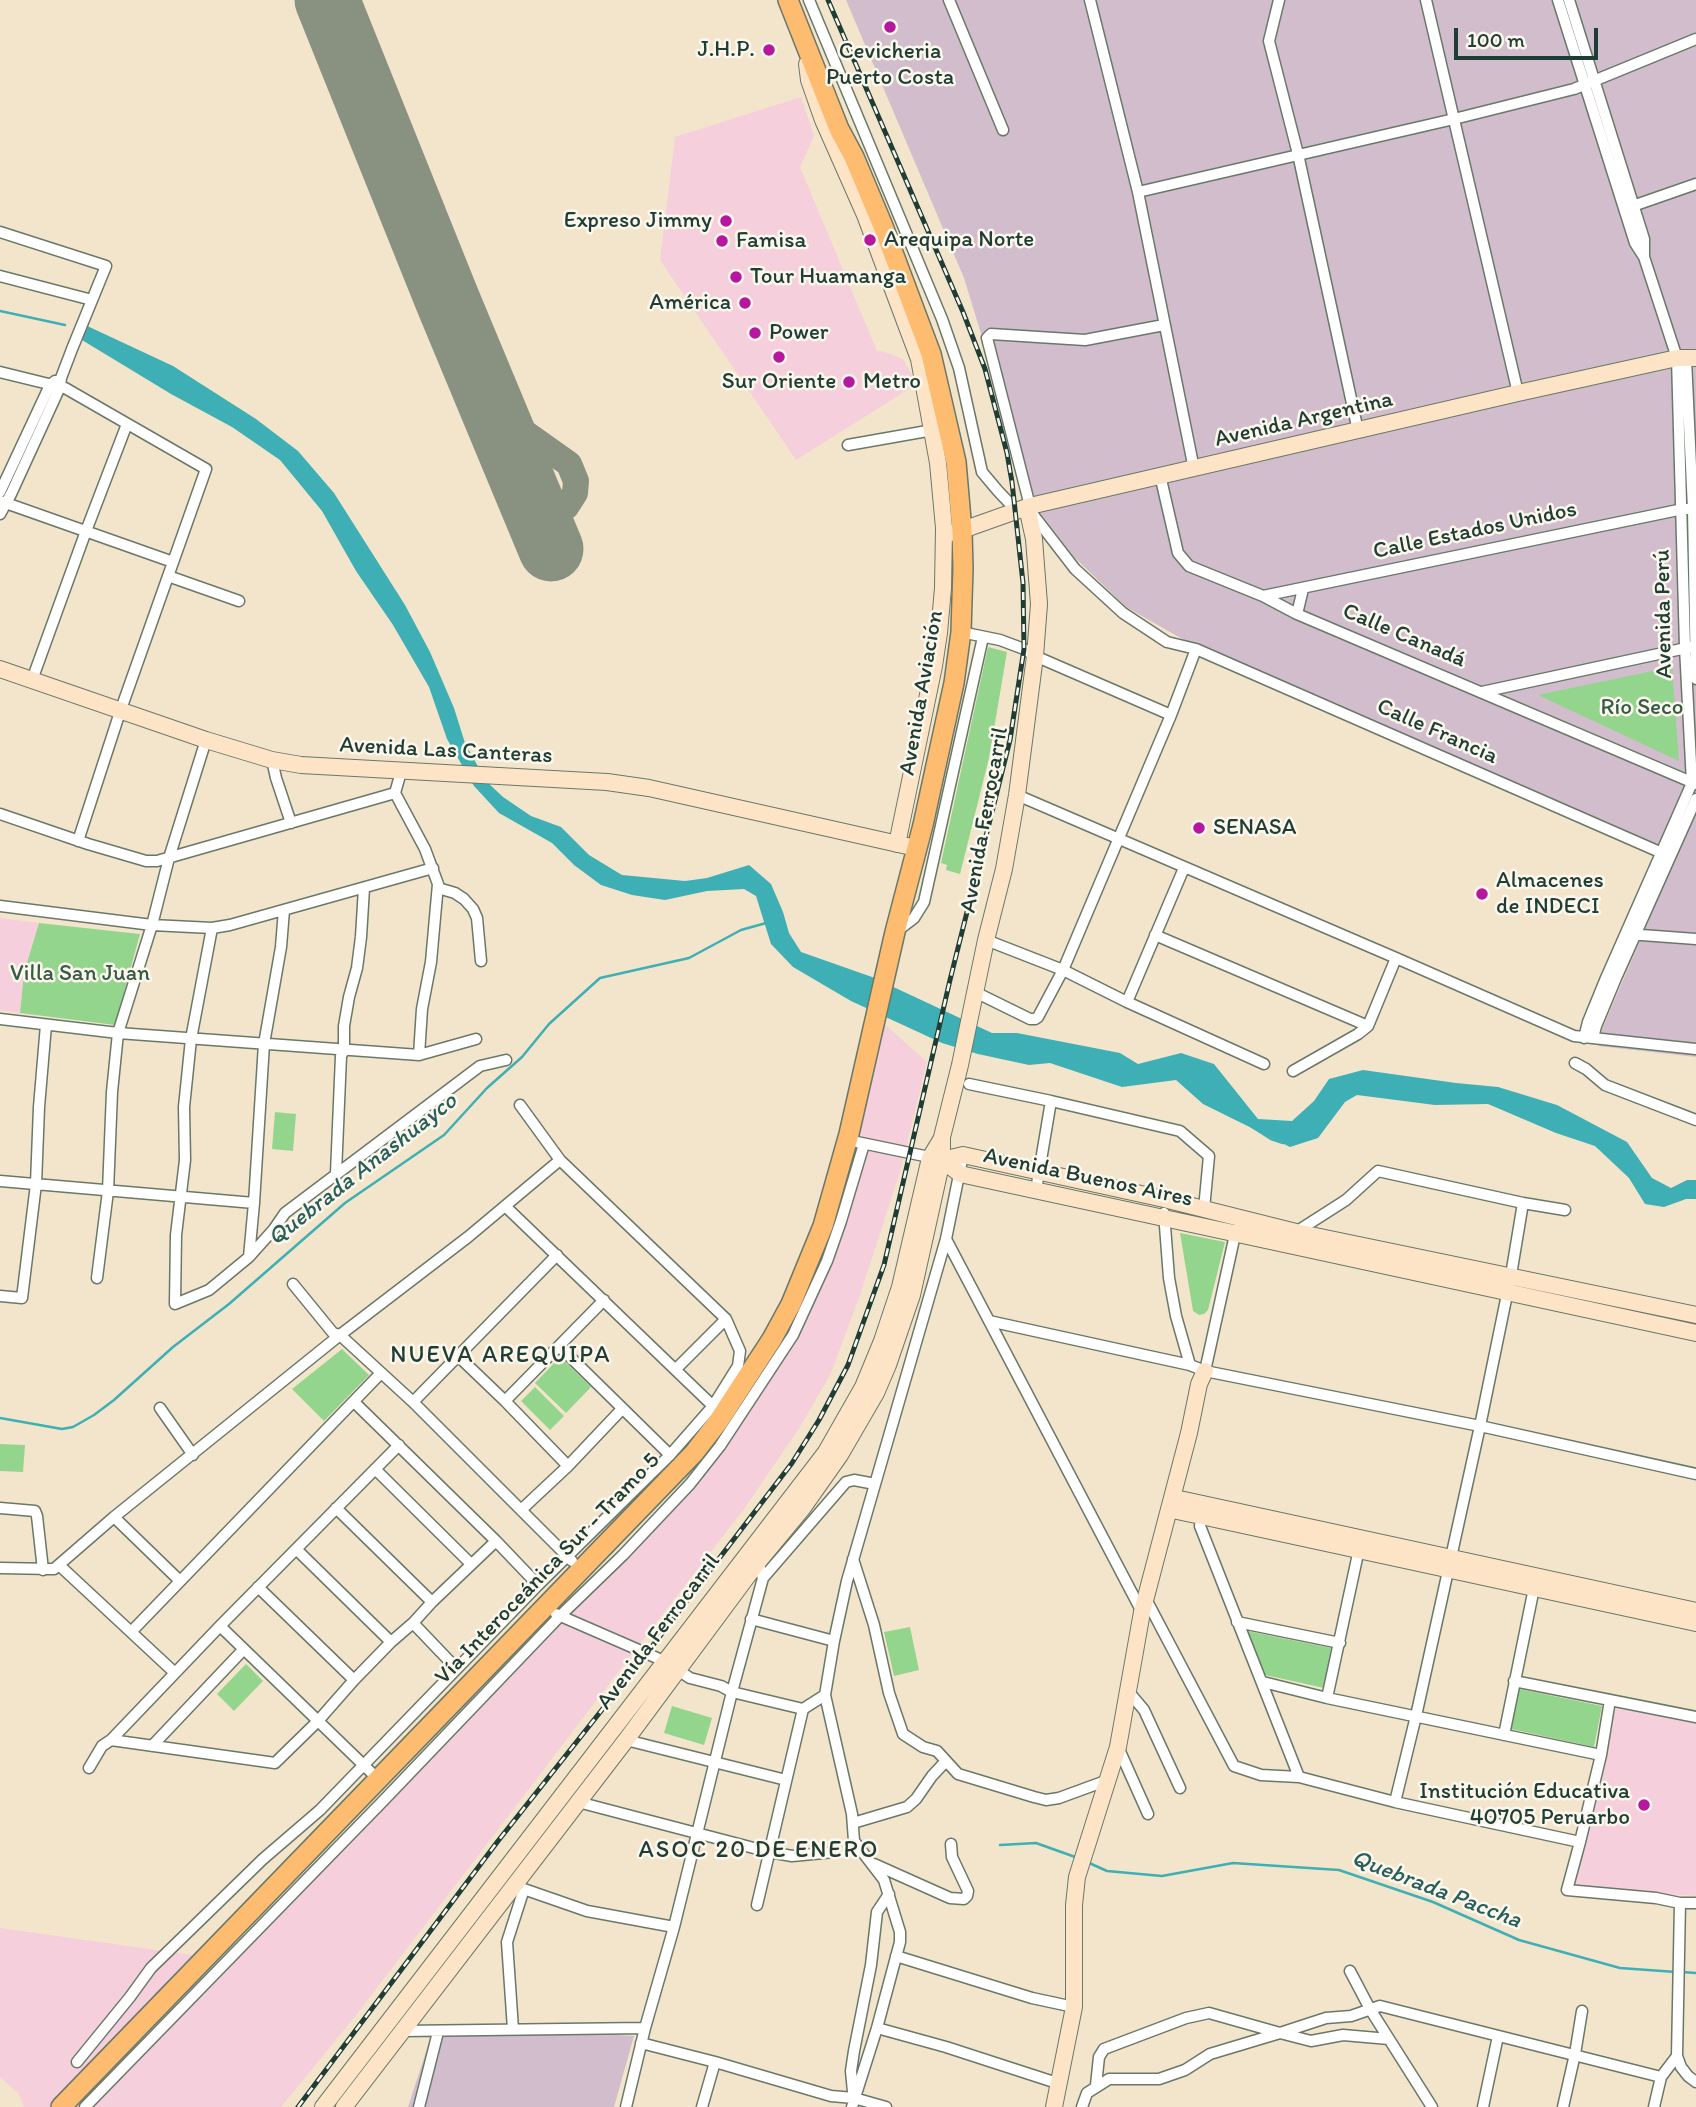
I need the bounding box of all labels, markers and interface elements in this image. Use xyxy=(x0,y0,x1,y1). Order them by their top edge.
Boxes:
scale bar xyxy=(1458,14,1602,58)
marker: Cevicheria Puerto Costa xyxy=(882,19,898,35)
text: 100 m xyxy=(1467,27,1525,52)
place label: J.H.P. xyxy=(697,36,755,64)
place label: Cevicheria Puerto Costa xyxy=(826,38,954,92)
marker: J.H.P. xyxy=(761,42,777,58)
place label: Expreso Jimmy xyxy=(564,207,712,235)
marker: Expreso Jimmy xyxy=(718,213,734,229)
place label: Arequipa Norte xyxy=(884,226,1034,254)
place label: Famisa xyxy=(736,227,806,255)
marker: Arequipa Norte xyxy=(862,232,878,248)
marker: Famisa xyxy=(714,233,730,249)
place label: Tour Huamanga xyxy=(750,263,907,291)
marker: Tour Huamanga xyxy=(728,269,744,285)
place label: América xyxy=(649,289,731,317)
marker: América xyxy=(737,295,753,311)
place label: Power xyxy=(769,319,828,347)
marker: Power xyxy=(747,325,763,341)
marker: Sur Oriente xyxy=(771,349,787,365)
place label: Sur Oriente xyxy=(722,368,836,396)
place label: Metro xyxy=(863,368,921,396)
marker: Metro xyxy=(841,374,857,390)
street label: Avenida Argentina xyxy=(1212,386,1396,454)
street label: Calle Estados Unidos xyxy=(1371,496,1579,566)
street label: Avenida Perú xyxy=(1649,549,1679,679)
street label: Calle Canadá xyxy=(1338,598,1470,674)
street label: Avenida Aviación xyxy=(894,608,950,778)
street label: Calle Francia xyxy=(1372,693,1502,771)
park label: Río Seco xyxy=(1600,694,1684,722)
street label: Avenida Ferrocarril xyxy=(955,725,1015,915)
street label: Avenida Las Canteras xyxy=(339,732,553,770)
place label: SENASA xyxy=(1213,814,1297,842)
marker: SENASA xyxy=(1191,820,1207,836)
place label: Almacenes de INDECI xyxy=(1496,867,1604,921)
marker: Almacenes de INDECI xyxy=(1474,886,1490,902)
park label: Villa San Juan xyxy=(10,960,150,988)
water label: Quebrada Anashuayco xyxy=(263,1087,463,1253)
street label: Avenida Buenos Aires xyxy=(981,1142,1195,1214)
district label: NUEVA AREQUIPA xyxy=(391,1342,611,1370)
street label: Vía Interoceánica Sur - Tramo 5 xyxy=(430,1447,666,1691)
street label: Avenida Ferrocarril xyxy=(591,1549,727,1715)
place label: Institución Educativa 40705 Peruarbo xyxy=(1419,1778,1630,1832)
marker: Institución Educativa 40705 Peruarbo xyxy=(1636,1797,1652,1813)
district label: ASOC 20 DE ENERO xyxy=(640,1837,878,1865)
water label: Quebrada Paccha xyxy=(1347,1844,1525,1936)

